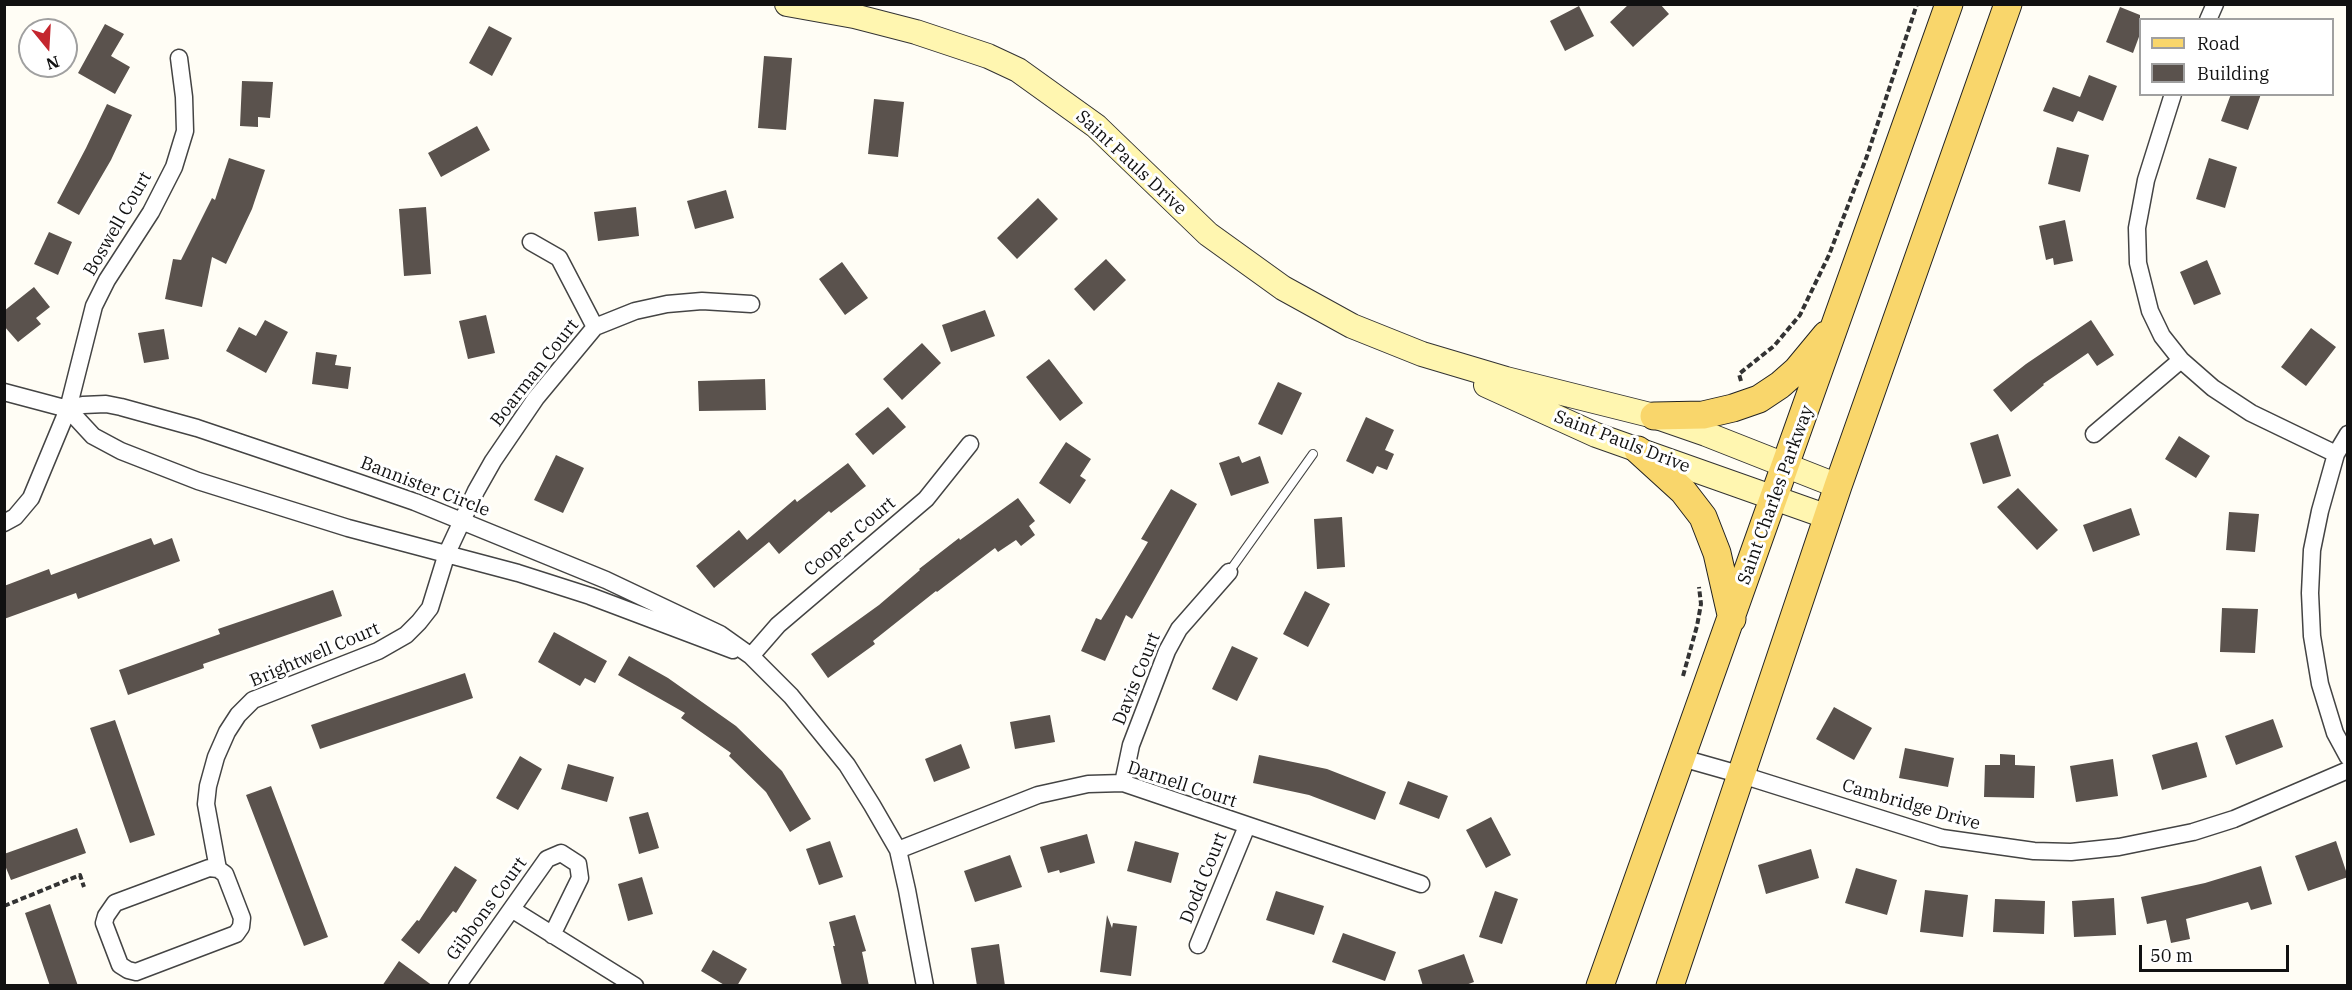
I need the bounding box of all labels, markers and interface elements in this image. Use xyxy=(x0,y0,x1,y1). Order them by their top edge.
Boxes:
north arrow xyxy=(18,18,78,78)
legend xyxy=(2139,18,2334,96)
text: Road xyxy=(2197,32,2240,55)
text: N xyxy=(44,52,62,75)
text: Building xyxy=(2197,62,2269,85)
street label: Saint Pauls Drive xyxy=(1071,106,1191,220)
street label: Boswell Court xyxy=(79,168,157,280)
street label: Boarman Court xyxy=(486,315,584,431)
street label: Saint Charles Parkway xyxy=(1733,402,1819,588)
street label: Saint Pauls Drive xyxy=(1551,406,1693,478)
street label: Bannister Circle xyxy=(357,452,493,522)
street label: Cooper Court xyxy=(800,493,900,581)
street label: Brightwell Court xyxy=(247,618,383,692)
street label: Davis Court xyxy=(1109,630,1165,728)
street label: Darnell Court xyxy=(1124,757,1240,813)
street label: Cambridge Drive xyxy=(1839,775,1983,835)
street label: Dodd Court xyxy=(1176,829,1232,927)
street label: Gibbons Court xyxy=(442,853,532,965)
scale bar xyxy=(2142,933,2292,971)
text: 50 m xyxy=(2150,944,2193,967)

